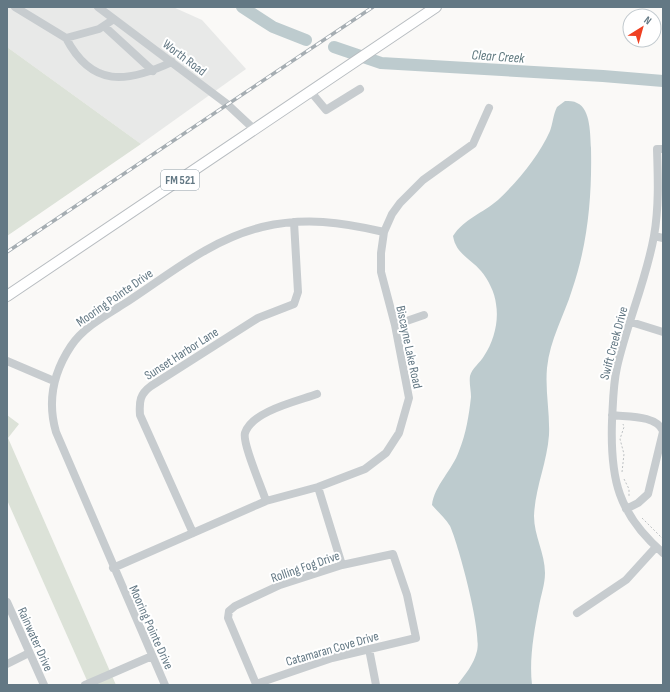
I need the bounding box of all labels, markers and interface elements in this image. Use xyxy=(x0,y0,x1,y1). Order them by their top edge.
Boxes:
north arrow xyxy=(622,8,662,48)
text: N xyxy=(641,13,654,27)
street label: Worth Road xyxy=(159,36,209,79)
water label: Clear Creek xyxy=(471,46,526,67)
road number: FM 521 xyxy=(161,170,199,190)
street label: Mooring Pointe Drive xyxy=(73,265,156,330)
street label: Biscayne Lake Road xyxy=(392,304,426,390)
street label: Swift Creek Drive xyxy=(597,305,631,382)
street label: Sunset Harbor Lane xyxy=(142,324,222,384)
street label: Rolling Fog Drive xyxy=(269,548,342,586)
street label: Mooring Pointe Drive xyxy=(125,583,177,672)
street label: Rainwater Drive xyxy=(14,605,56,674)
street label: Catamaran Cove Drive xyxy=(284,628,381,670)

